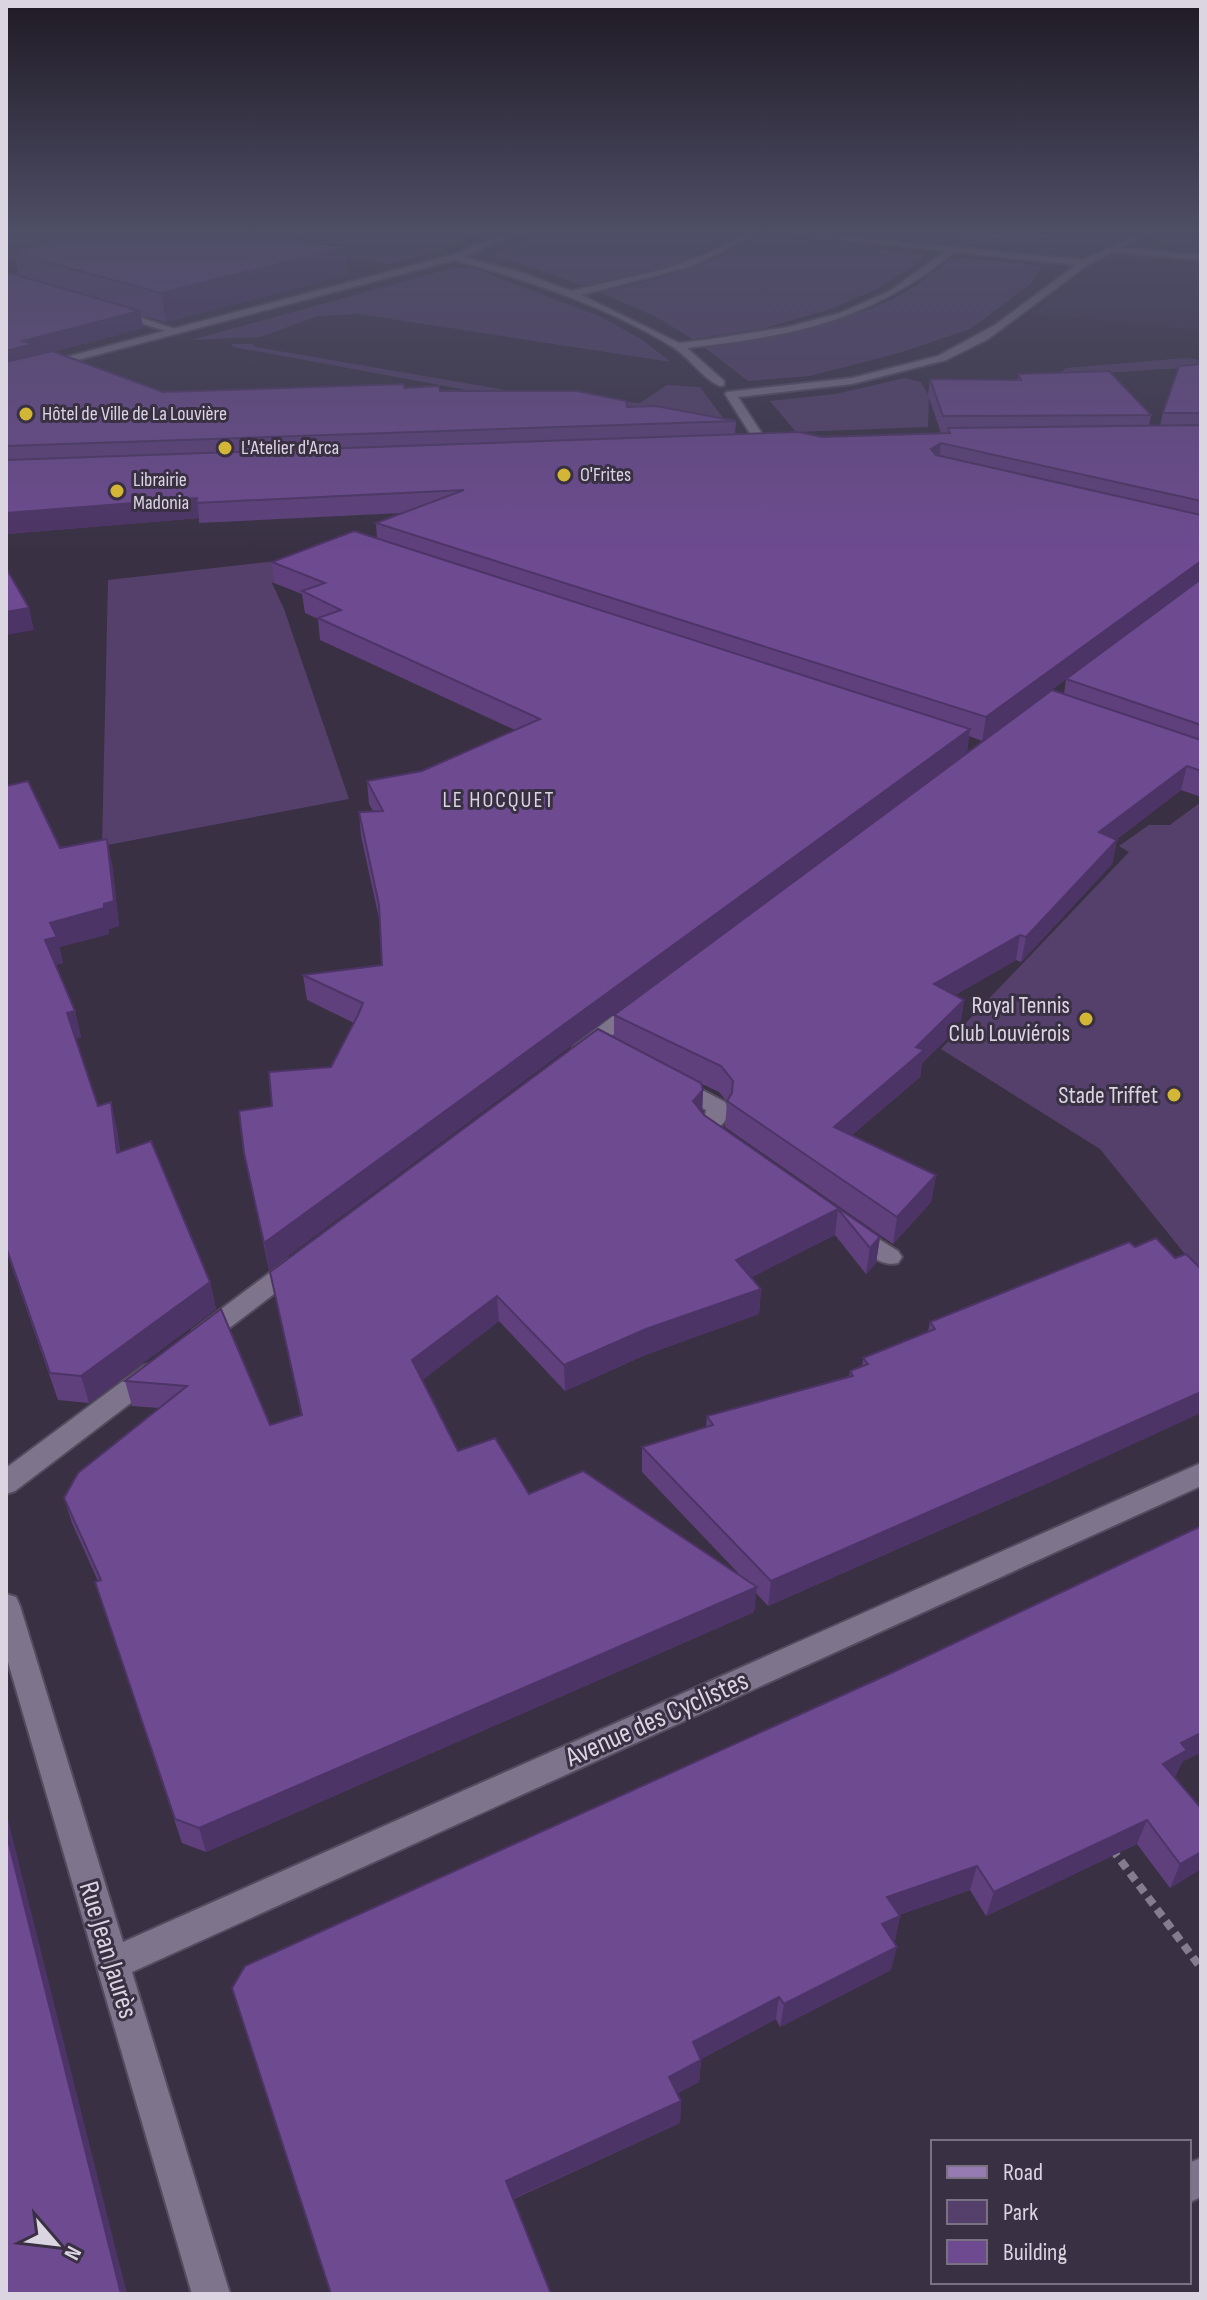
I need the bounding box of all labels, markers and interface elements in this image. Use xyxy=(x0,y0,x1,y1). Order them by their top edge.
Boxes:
place label: Hôtel de Ville de La Louvière xyxy=(42,402,227,426)
marker: Hôtel de Ville de La Louvière xyxy=(17,405,35,423)
place label: L'Atelier d'Arca xyxy=(241,436,339,460)
marker: L'Atelier d'Arca xyxy=(216,439,234,457)
place label: O'Frites xyxy=(580,463,631,487)
marker: O'Frites xyxy=(555,466,573,484)
place label: Librairie Madonia xyxy=(133,468,189,515)
marker: Librairie Madonia xyxy=(108,482,126,500)
district label: LE HOCQUET xyxy=(443,787,556,814)
place label: Royal Tennis Club Louviérois xyxy=(949,991,1070,1048)
marker: Royal Tennis Club Louviérois xyxy=(1077,1010,1095,1028)
place label: Stade Triffet xyxy=(1058,1081,1158,1110)
marker: Stade Triffet xyxy=(1165,1086,1183,1104)
street label: Avenue des Cyclistes xyxy=(560,1664,753,1774)
street label: Rue Jean Jaurès xyxy=(72,1877,144,2023)
legend xyxy=(931,2140,1191,2284)
text: Road xyxy=(1003,2158,1043,2187)
text: Park xyxy=(1003,2198,1038,2227)
north arrow xyxy=(16,2204,96,2284)
text: Building xyxy=(1003,2238,1067,2267)
text: N xyxy=(58,2241,87,2264)

